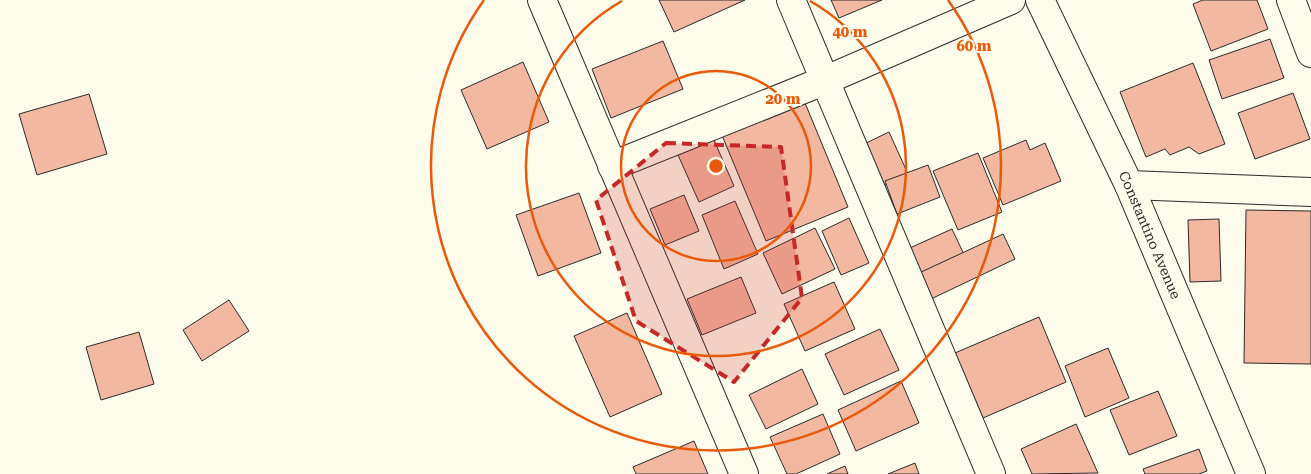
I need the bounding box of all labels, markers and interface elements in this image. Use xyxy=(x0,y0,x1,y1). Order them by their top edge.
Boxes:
text: 40 m xyxy=(832,23,868,41)
text: 60 m xyxy=(956,37,992,55)
text: 20 m xyxy=(765,90,801,108)
centre of rings xyxy=(707,157,725,175)
street label: Constantino Avenue xyxy=(1116,169,1184,302)

